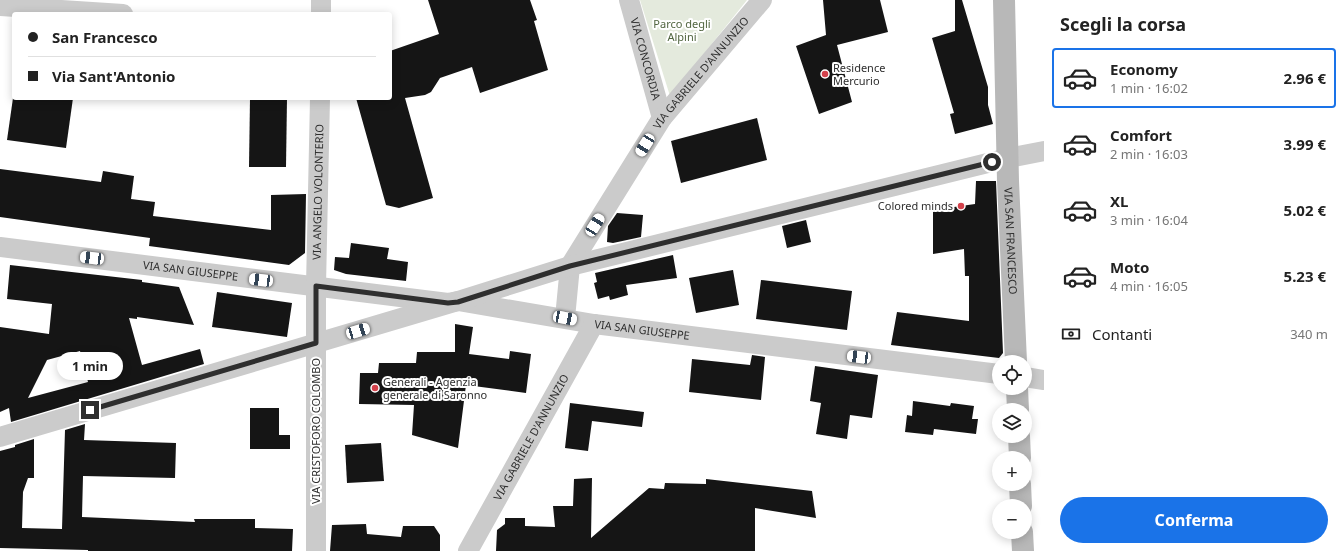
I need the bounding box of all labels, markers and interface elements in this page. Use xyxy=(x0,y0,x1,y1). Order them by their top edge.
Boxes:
text: Scegli la corsa xyxy=(1060,12,1186,36)
street label: VIA GABRIELE D'ANNUNZIO xyxy=(649,13,752,132)
street label: VIA CONCORDIA xyxy=(627,16,665,102)
park label: Parco degli Alpini xyxy=(653,16,711,44)
text: San Francesco xyxy=(52,27,158,47)
text: Economy xyxy=(1110,59,1178,79)
place label: Residence Mercurio xyxy=(833,60,885,88)
icon: car xyxy=(1062,60,1098,96)
text: Via Sant'Antonio xyxy=(52,66,176,86)
text: 2.96 € xyxy=(1284,68,1326,88)
marker: Residence Mercurio xyxy=(820,69,830,79)
text: 1 min · 16:02 xyxy=(1110,79,1188,97)
street label: VIA ANGELO VOLONTERIO xyxy=(309,124,326,260)
text: Comfort xyxy=(1110,125,1172,145)
icon: car xyxy=(1062,126,1098,162)
car xyxy=(634,132,656,158)
text: 3.99 € xyxy=(1284,134,1326,154)
text: 2 min · 16:03 xyxy=(1110,145,1188,163)
route start xyxy=(983,153,1001,171)
street label: VIA SAN FRANCESCO xyxy=(1001,187,1021,295)
text: XL xyxy=(1110,191,1128,211)
icon: car xyxy=(1062,192,1098,228)
place label: Colored minds xyxy=(878,198,953,213)
text: 5.02 € xyxy=(1284,200,1326,220)
marker: Colored minds xyxy=(956,201,966,211)
text: 3 min · 16:04 xyxy=(1110,211,1188,229)
car xyxy=(584,212,606,238)
car xyxy=(79,251,105,265)
street label: VIA SAN GIUSEPPE xyxy=(142,257,239,284)
text: Moto xyxy=(1110,257,1149,277)
icon: car xyxy=(1062,258,1098,294)
text: 5.23 € xyxy=(1284,266,1326,286)
car xyxy=(248,273,274,287)
text: 4 min · 16:05 xyxy=(1110,277,1188,295)
car xyxy=(552,310,578,326)
street label: VIA SAN GIUSEPPE xyxy=(594,316,691,343)
car xyxy=(345,322,371,340)
icon: cash xyxy=(1060,323,1082,345)
text: Contanti xyxy=(1092,324,1152,344)
text: 340 m xyxy=(1290,325,1328,343)
car xyxy=(846,350,872,364)
callout: 1 min xyxy=(57,352,123,380)
map controls xyxy=(992,355,1032,539)
button: locate xyxy=(992,355,1032,395)
text: 1 min xyxy=(72,357,108,375)
street label: VIA CRISTOFORO COLOMBO xyxy=(308,358,323,504)
street label: VIA GABRIELE D'ANNUNZIO xyxy=(490,371,572,503)
place label: Generali - Agenzia generale di Saronno xyxy=(383,374,488,402)
marker: Generali - Agenzia generale di Saronno xyxy=(370,383,380,393)
route end xyxy=(81,401,99,419)
button: layers xyxy=(992,403,1032,443)
button: + xyxy=(992,451,1032,491)
button: Conferma xyxy=(1060,497,1328,543)
button: − xyxy=(992,499,1032,539)

